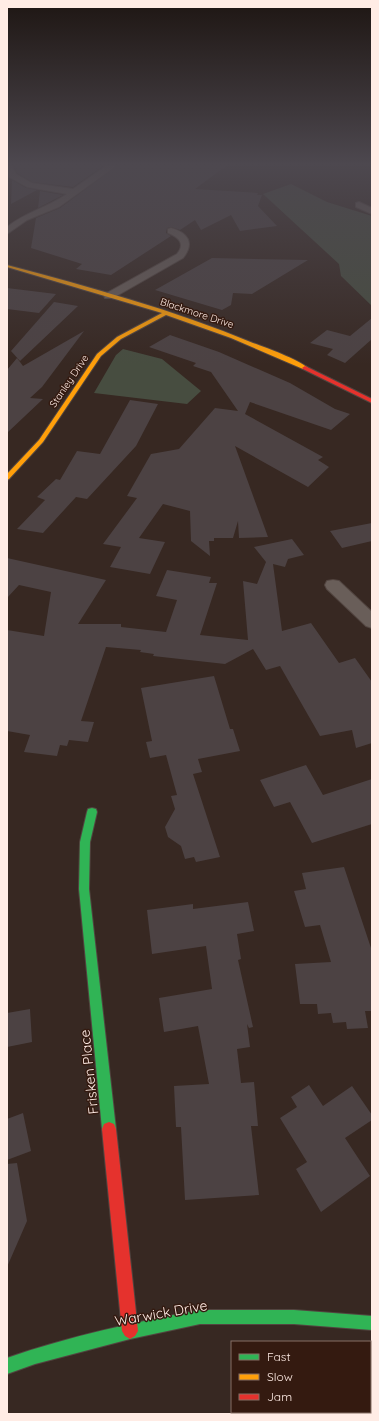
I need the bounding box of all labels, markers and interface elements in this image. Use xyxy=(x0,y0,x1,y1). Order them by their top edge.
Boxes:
street label: Blackmore Drive xyxy=(159,295,236,331)
street label: Stanley Drive xyxy=(47,352,92,410)
street label: Frisken Place xyxy=(76,1029,102,1115)
street label: Warwick Drive xyxy=(113,1296,209,1330)
legend xyxy=(231,1341,371,1413)
text: Fast xyxy=(267,1349,291,1364)
text: Slow xyxy=(267,1369,293,1384)
text: Jam xyxy=(267,1389,292,1404)

